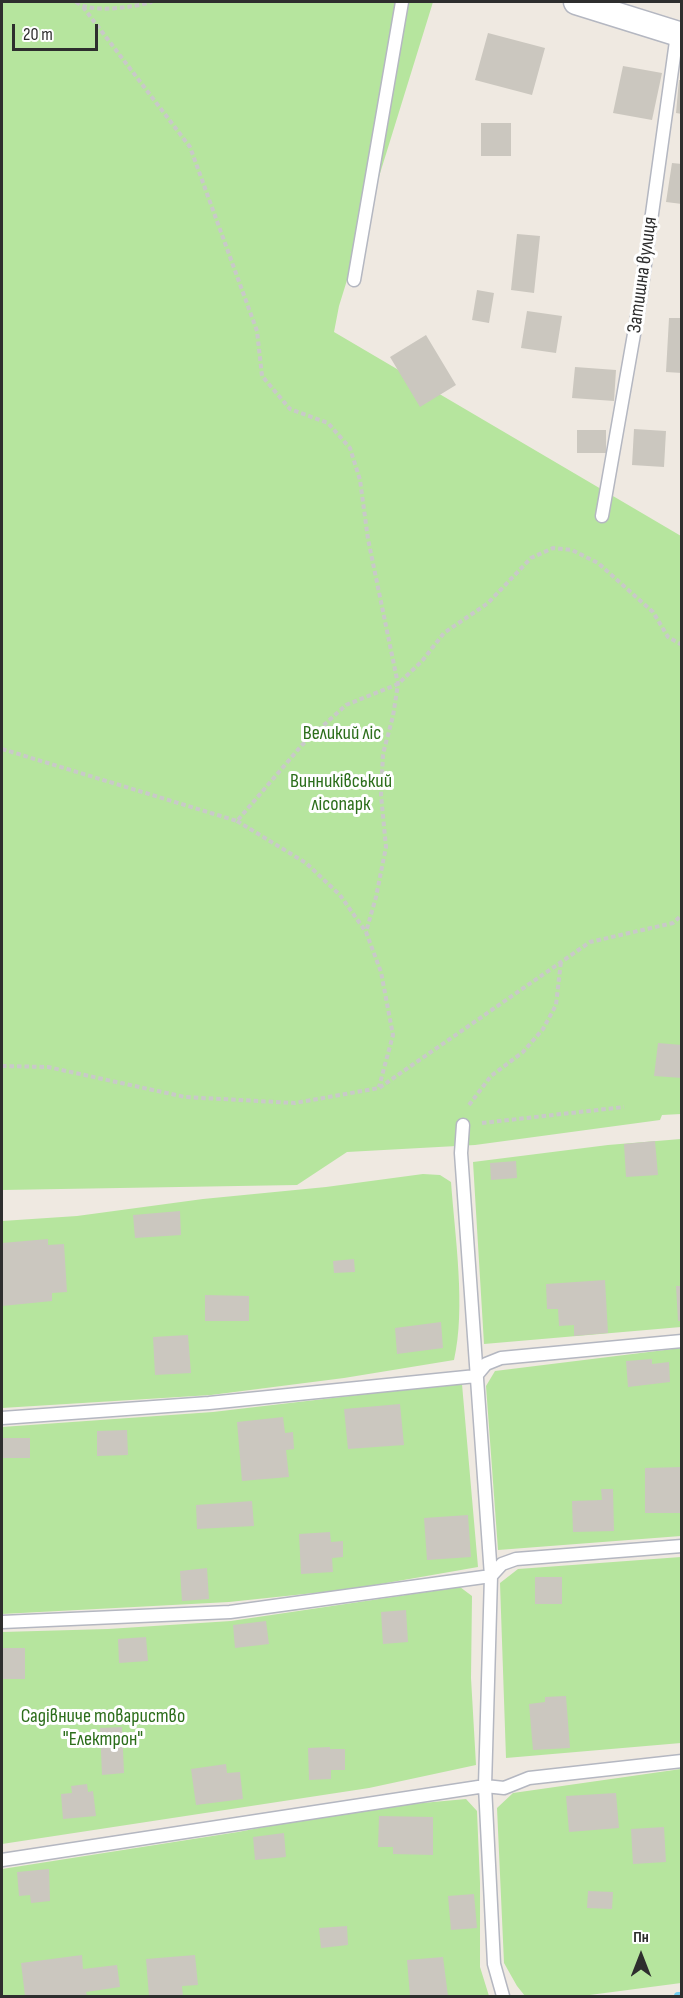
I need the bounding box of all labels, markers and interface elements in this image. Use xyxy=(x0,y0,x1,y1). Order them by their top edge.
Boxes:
scale bar xyxy=(15,12,100,50)
text: 20 m xyxy=(23,24,53,45)
street label: Затишна вулиця xyxy=(623,215,663,335)
park label: Великий ліс xyxy=(303,722,381,746)
park label: Винниківський лісопарк xyxy=(290,770,392,817)
park label: Садівниче товариство "Електрон" xyxy=(21,1705,185,1752)
north arrow xyxy=(611,1926,671,1986)
text: Пн xyxy=(633,1928,649,1947)

